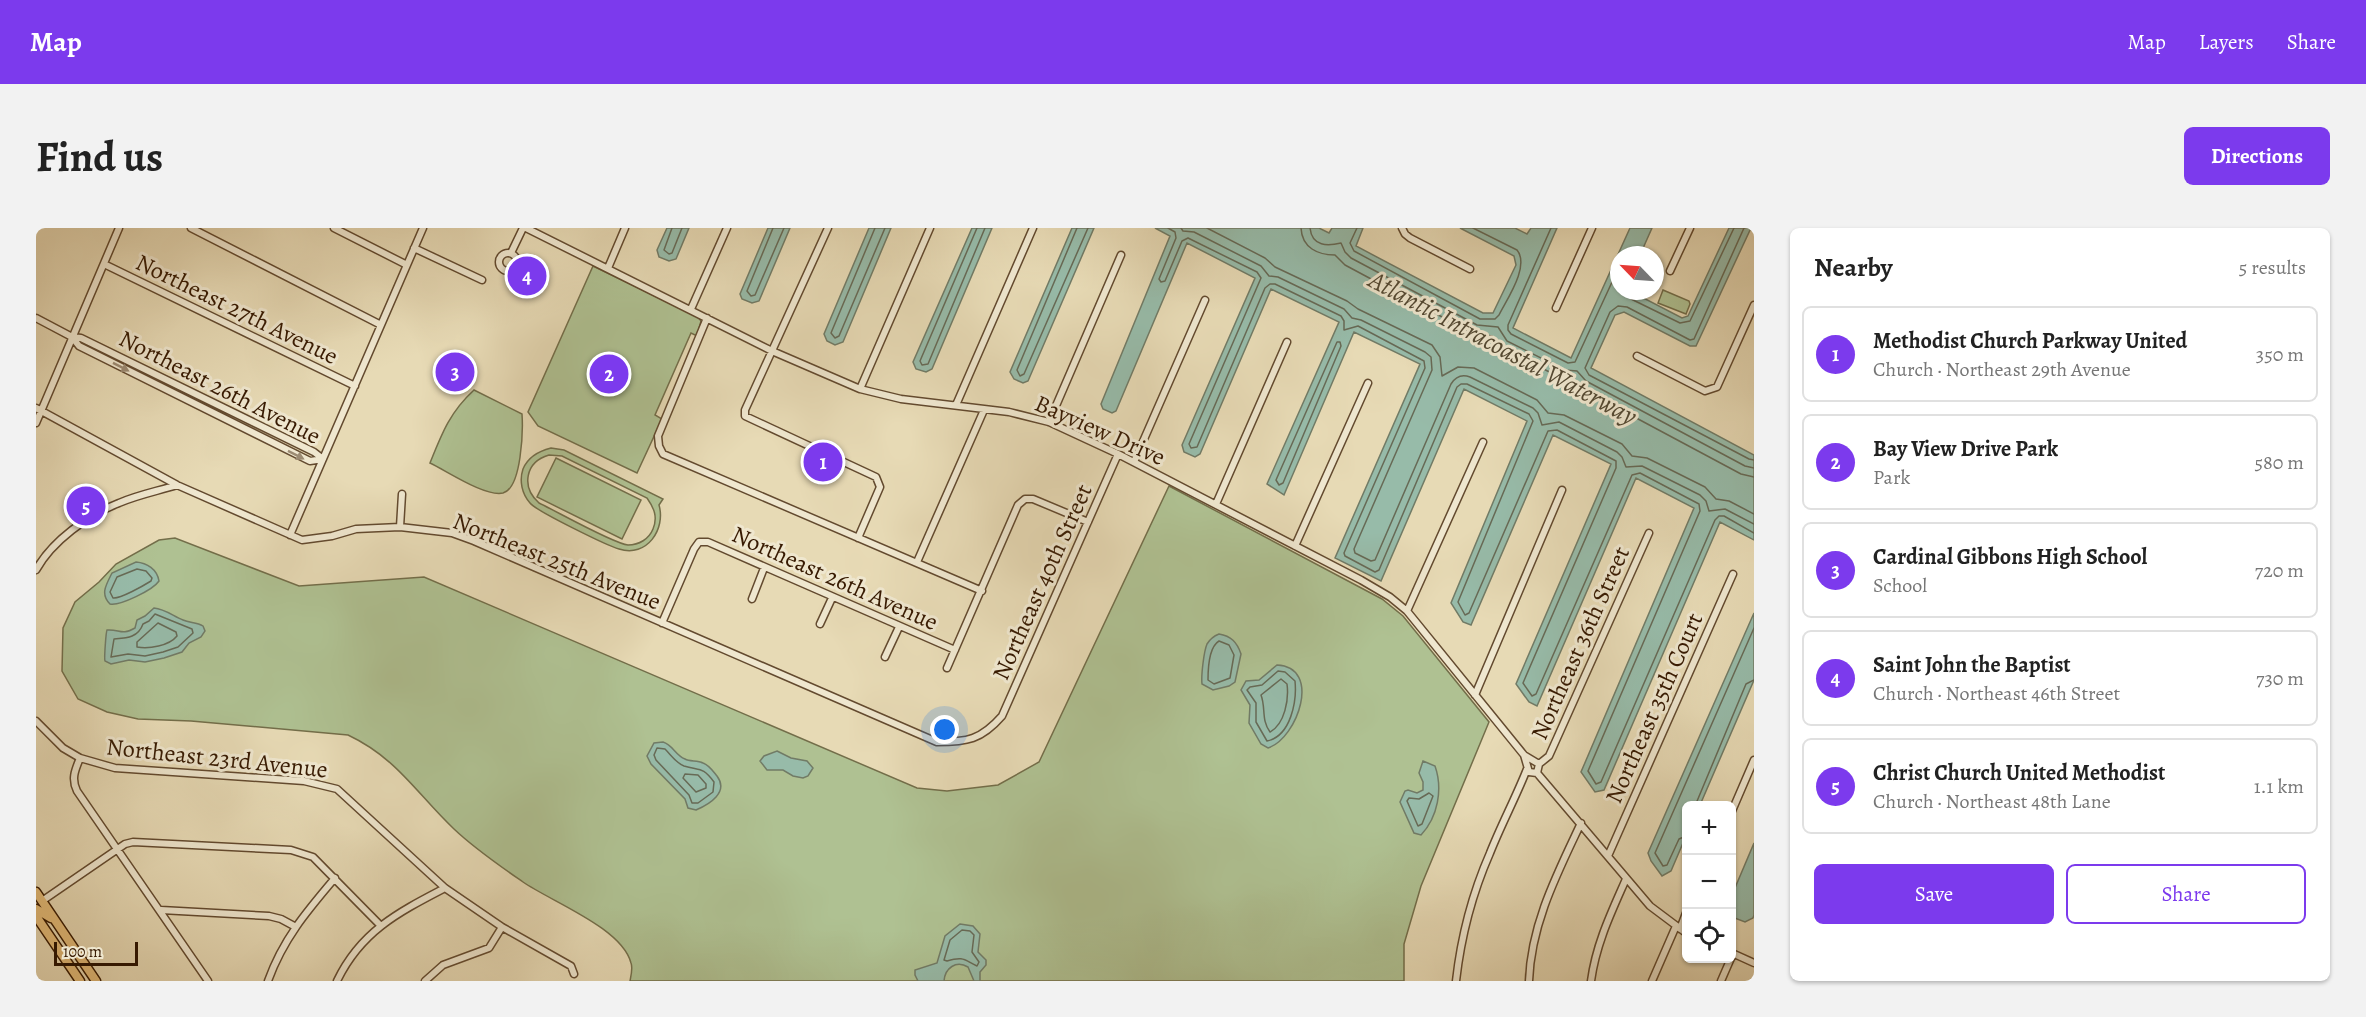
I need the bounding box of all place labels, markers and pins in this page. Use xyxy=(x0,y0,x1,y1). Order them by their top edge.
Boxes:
pin: 4 xyxy=(508,254,546,298)
pin: 3 xyxy=(436,350,474,394)
pin: 2 xyxy=(590,352,628,396)
pin: 1 xyxy=(804,440,842,484)
pin: 5 xyxy=(67,484,106,528)

